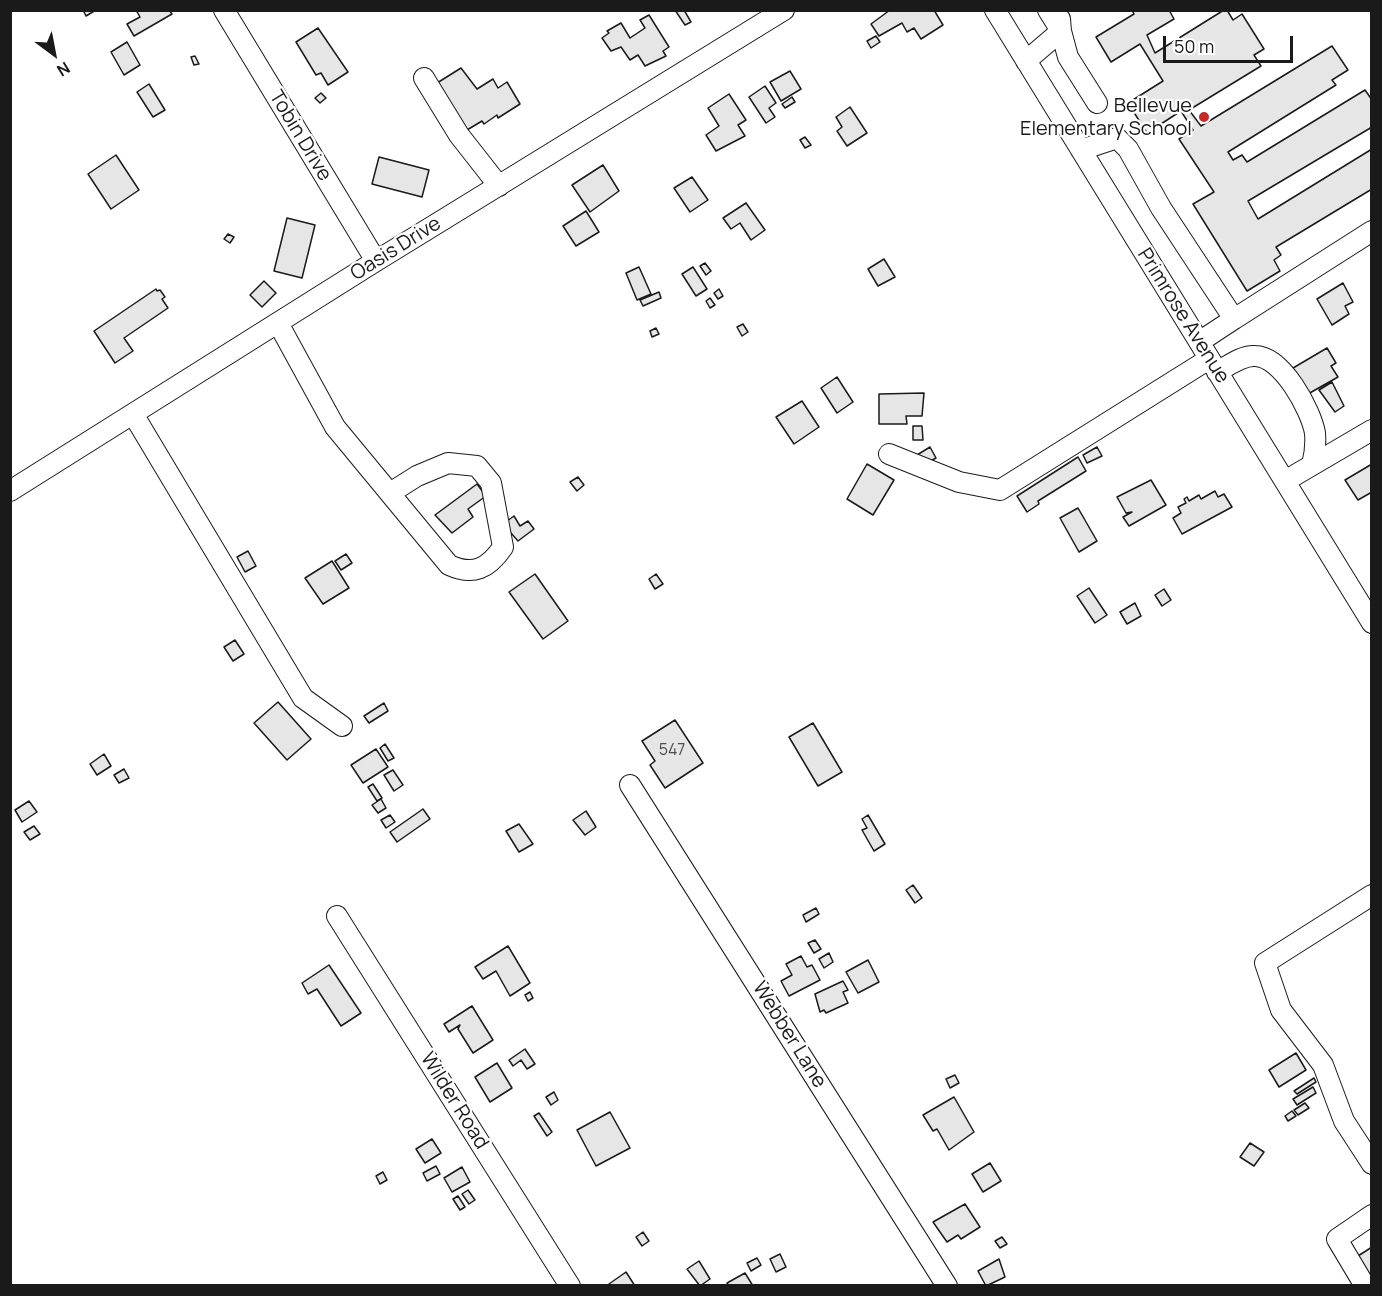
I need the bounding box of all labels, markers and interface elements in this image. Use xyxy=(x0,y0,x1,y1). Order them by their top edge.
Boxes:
north arrow xyxy=(24,24,84,84)
scale bar xyxy=(1166,24,1296,62)
text: 50 m xyxy=(1174,34,1214,58)
text: N xyxy=(53,57,74,82)
street label: Tobin Drive xyxy=(264,86,336,186)
place label: Bellevue Elementary School xyxy=(1020,94,1192,141)
marker: Bellevue Elementary School xyxy=(1197,110,1211,124)
street label: Oasis Drive xyxy=(346,212,446,286)
street label: Primrose Avenue xyxy=(1132,244,1234,388)
house number: 547 xyxy=(659,741,685,761)
street label: Webber Lane xyxy=(747,978,831,1092)
street label: Wilder Road xyxy=(415,1048,493,1154)

